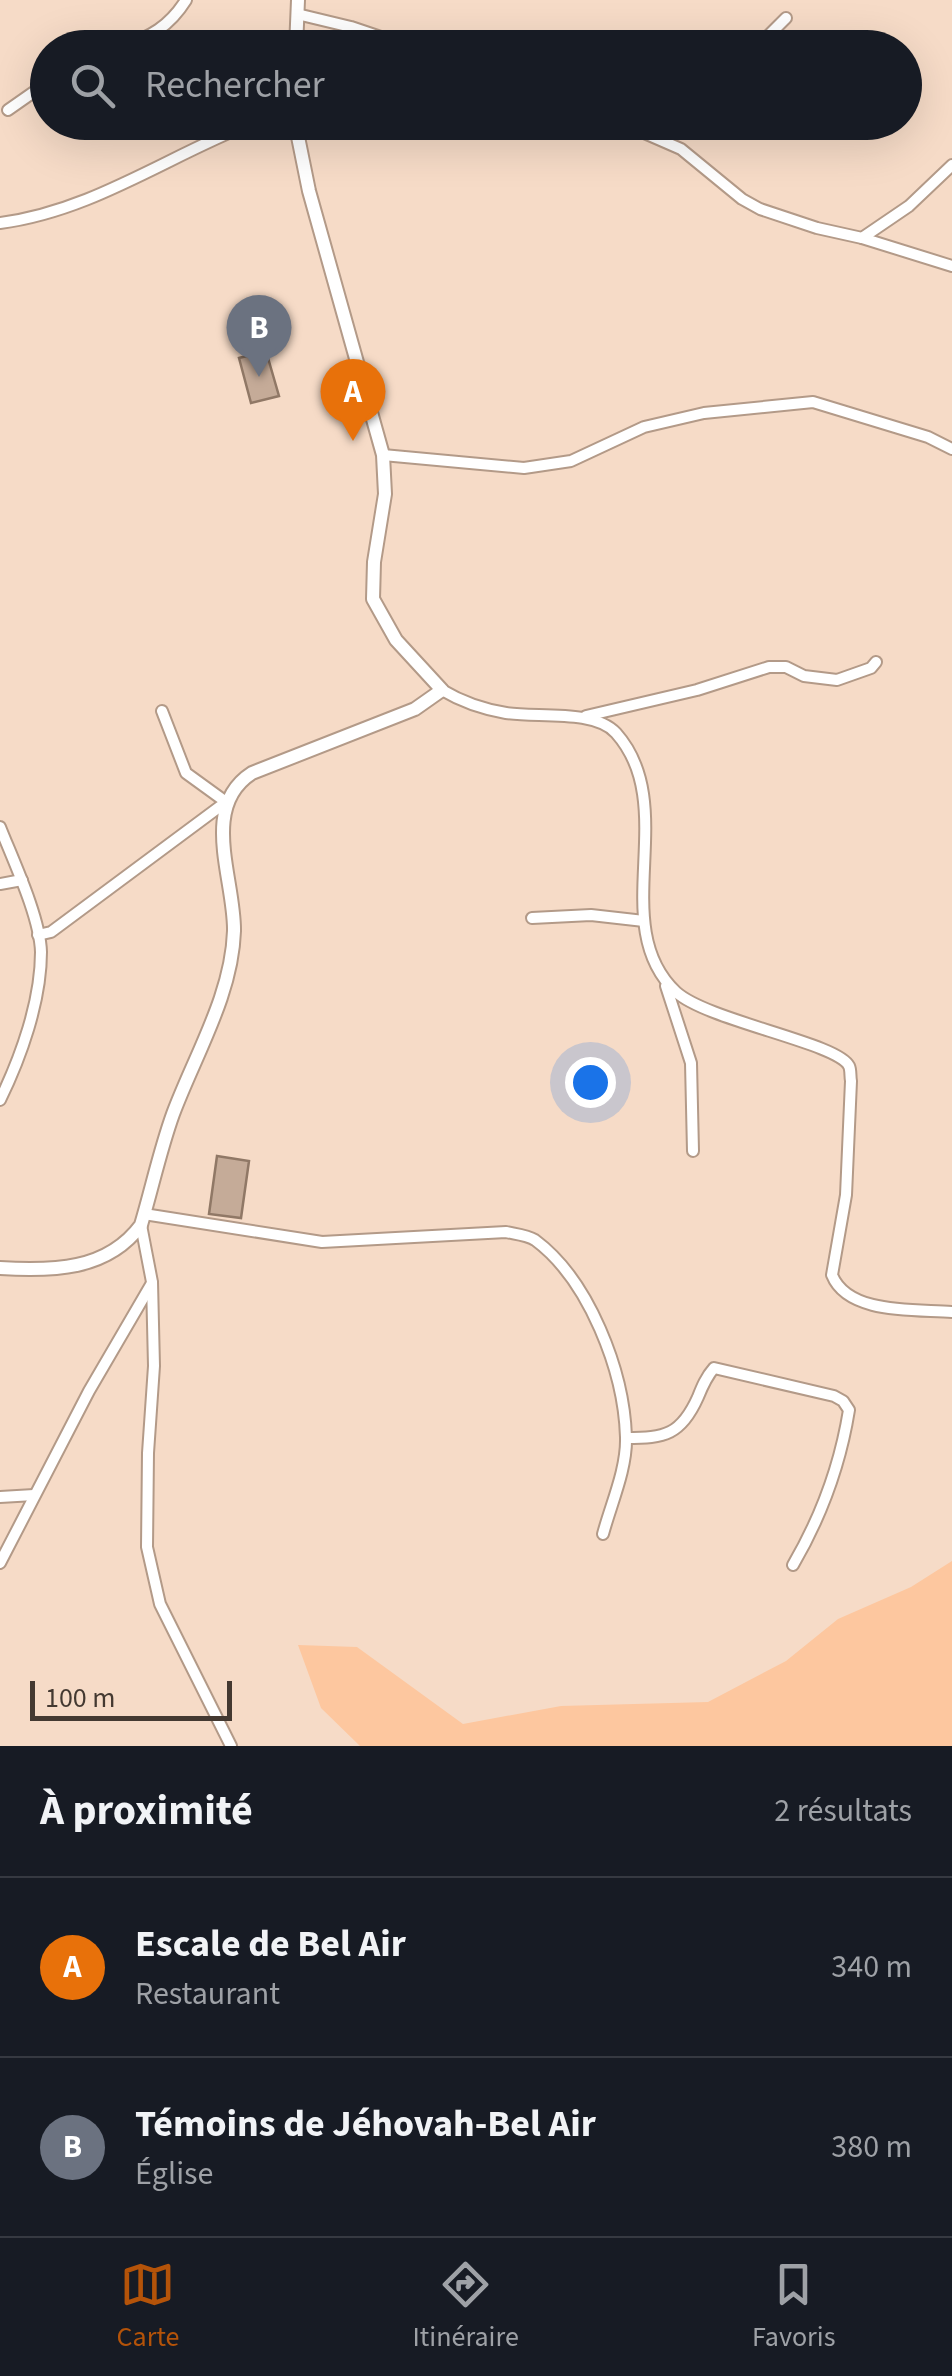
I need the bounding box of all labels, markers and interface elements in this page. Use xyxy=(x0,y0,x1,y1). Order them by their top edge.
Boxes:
search box xyxy=(30,30,922,140)
icon: search xyxy=(65,58,120,113)
text: Rechercher xyxy=(145,58,325,112)
pin: B xyxy=(226,294,292,377)
pin: A xyxy=(320,358,386,441)
your location xyxy=(565,1057,616,1108)
scale bar xyxy=(30,1676,232,1720)
text: 100 m xyxy=(45,1678,116,1718)
text: À proximité xyxy=(40,1781,253,1841)
text: 2 résultats xyxy=(774,1788,912,1834)
text: Escale de Bel Air xyxy=(135,1917,406,1971)
text: A xyxy=(63,1944,82,1990)
text: 340 m xyxy=(831,1944,912,1990)
text: Restaurant xyxy=(135,1971,280,2017)
text: Témoins de Jéhovah-Bel Air xyxy=(135,2097,596,2151)
text: B xyxy=(63,2124,82,2170)
text: 380 m xyxy=(831,2124,912,2170)
text: Église xyxy=(135,2151,213,2197)
tab: Carte xyxy=(117,2257,179,2357)
tab: Itinéraire xyxy=(412,2257,519,2357)
tab: Favoris xyxy=(752,2257,835,2357)

